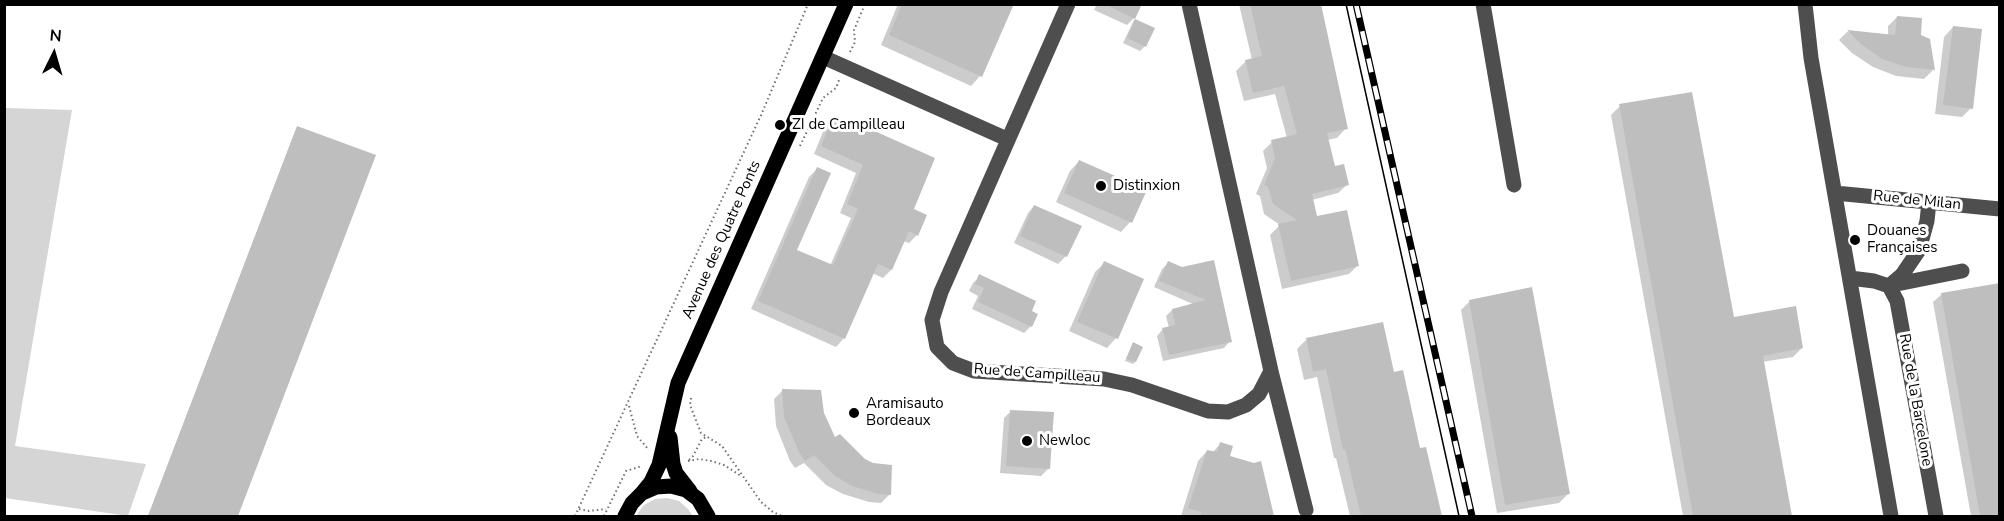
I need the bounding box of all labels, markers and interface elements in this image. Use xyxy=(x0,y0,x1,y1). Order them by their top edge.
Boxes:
north arrow xyxy=(24,24,84,84)
text: N xyxy=(49,25,62,48)
place label: ZI de Campilleau xyxy=(792,116,905,134)
marker: ZI de Campilleau xyxy=(773,118,787,132)
street label: Avenue des Quatre Ponts xyxy=(679,158,765,322)
place label: Distinxion xyxy=(1113,177,1180,195)
marker: Distinxion xyxy=(1094,179,1108,193)
street label: Rue de Milan xyxy=(1872,187,1962,215)
place label: Douanes Françaises xyxy=(1867,222,1938,257)
marker: Douanes Françaises xyxy=(1848,233,1862,247)
street label: Rue de la Barcelone xyxy=(1894,332,1936,468)
street label: Rue de Campilleau xyxy=(973,361,1101,387)
place label: Aramisauto Bordeaux xyxy=(866,395,944,430)
marker: Aramisauto Bordeaux xyxy=(847,406,861,420)
place label: Newloc xyxy=(1039,432,1090,450)
marker: Newloc xyxy=(1020,434,1034,448)

